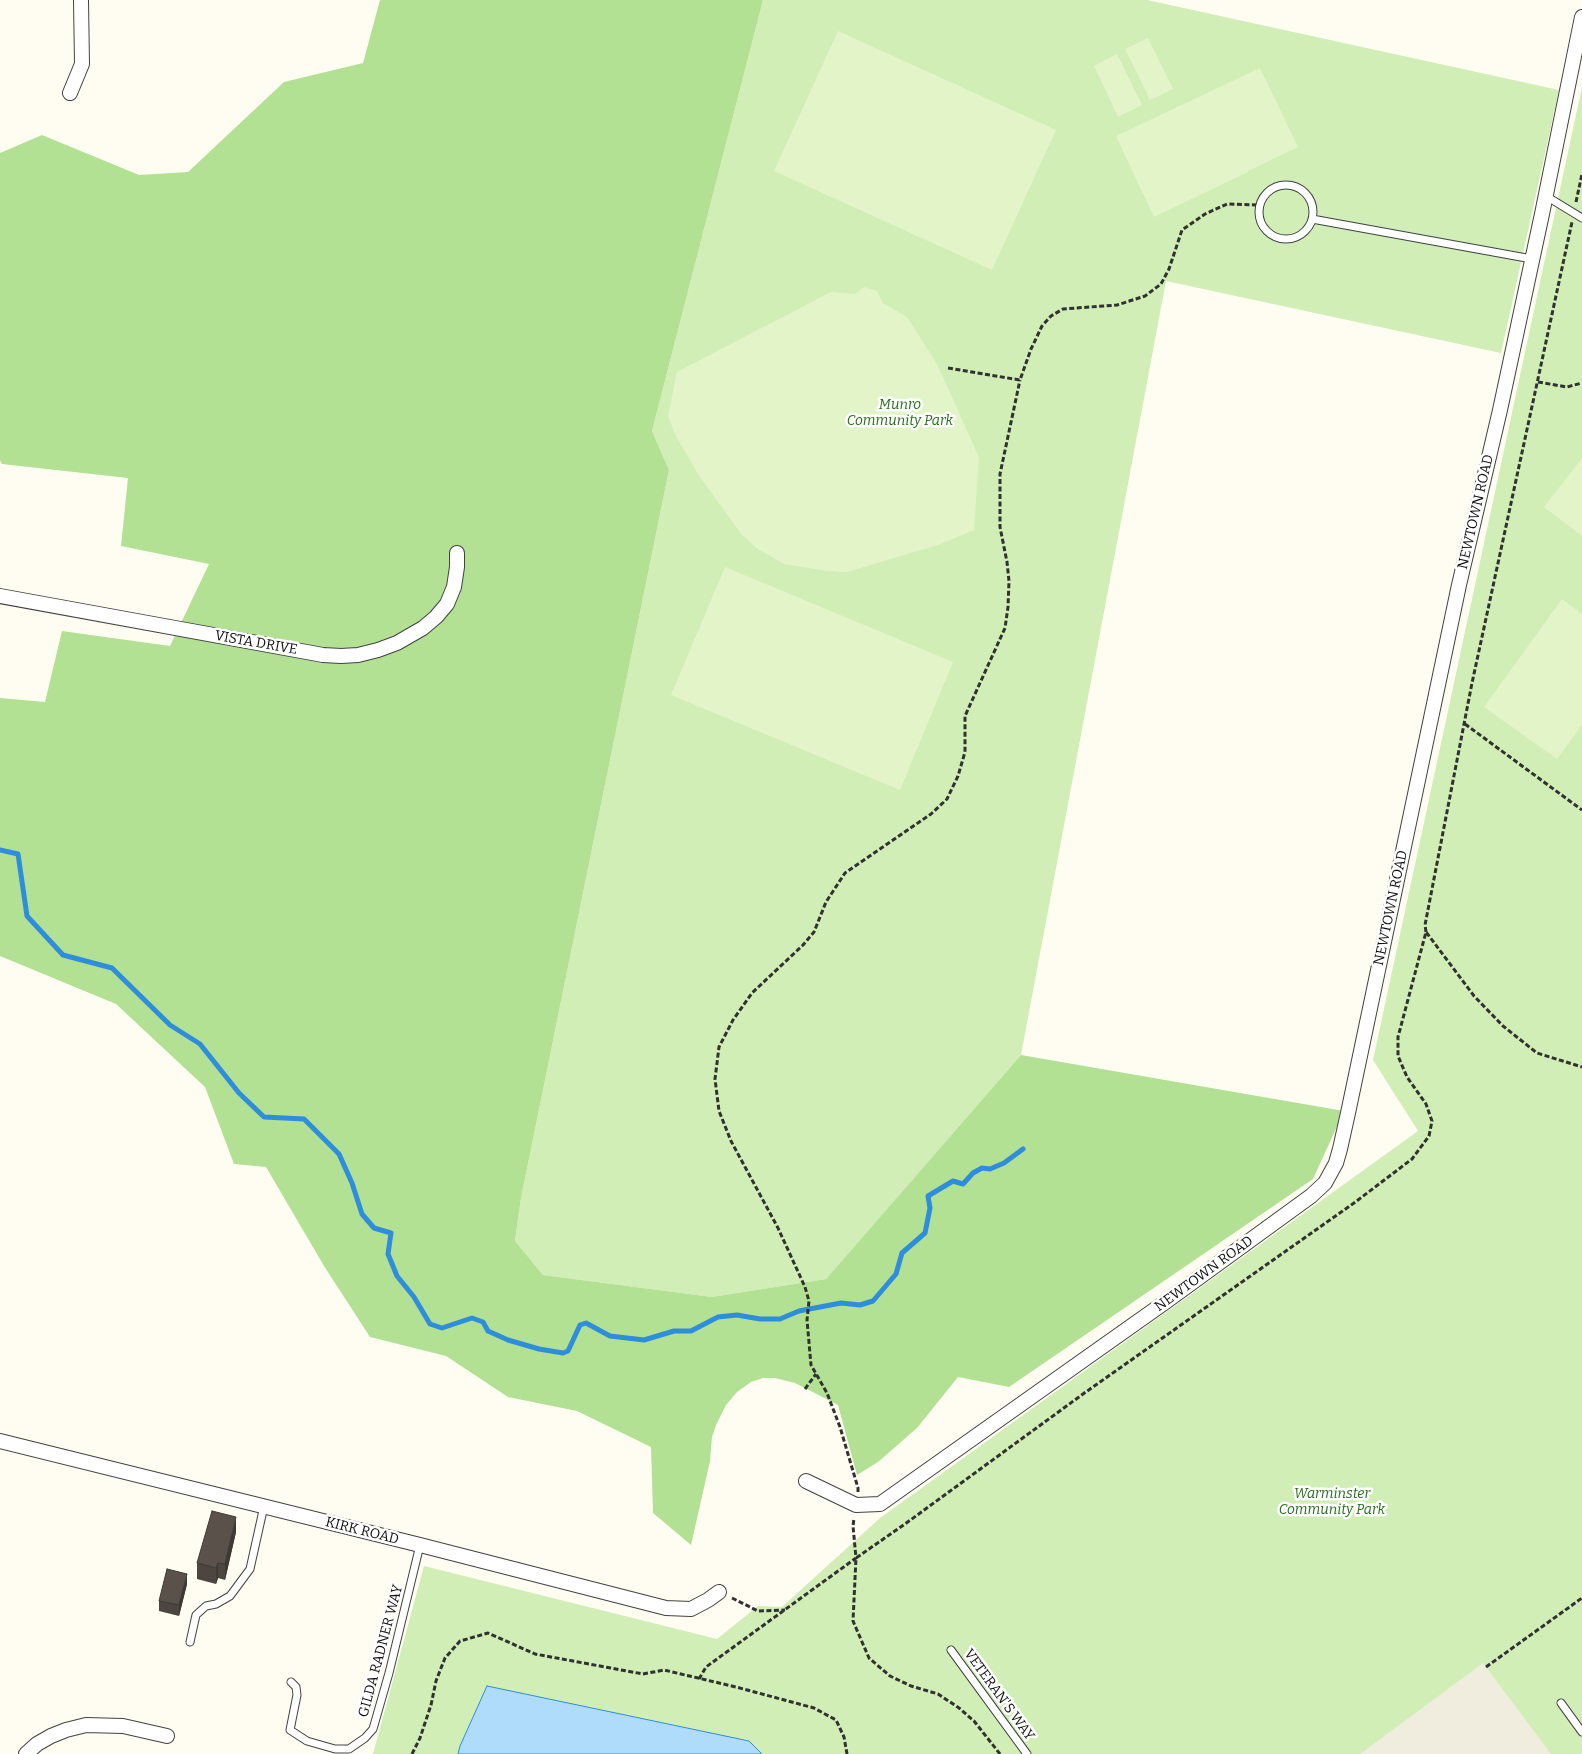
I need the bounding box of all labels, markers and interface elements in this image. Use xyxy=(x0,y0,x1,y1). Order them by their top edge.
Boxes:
park label: Munro Community Park xyxy=(847,397,953,430)
street label: NEWTOWN ROAD xyxy=(1455,453,1497,571)
street label: VISTA DRIVE xyxy=(213,627,299,659)
street label: NEWTOWN ROAD xyxy=(1371,849,1411,967)
street label: NEWTOWN ROAD xyxy=(1152,1233,1256,1315)
park label: Warminster Community Park xyxy=(1279,1486,1385,1518)
street label: KIRK ROAD xyxy=(324,1514,400,1548)
street label: GILDA RADNER WAY xyxy=(355,1583,407,1719)
street label: VETERAN'S WAY xyxy=(960,1646,1038,1744)

